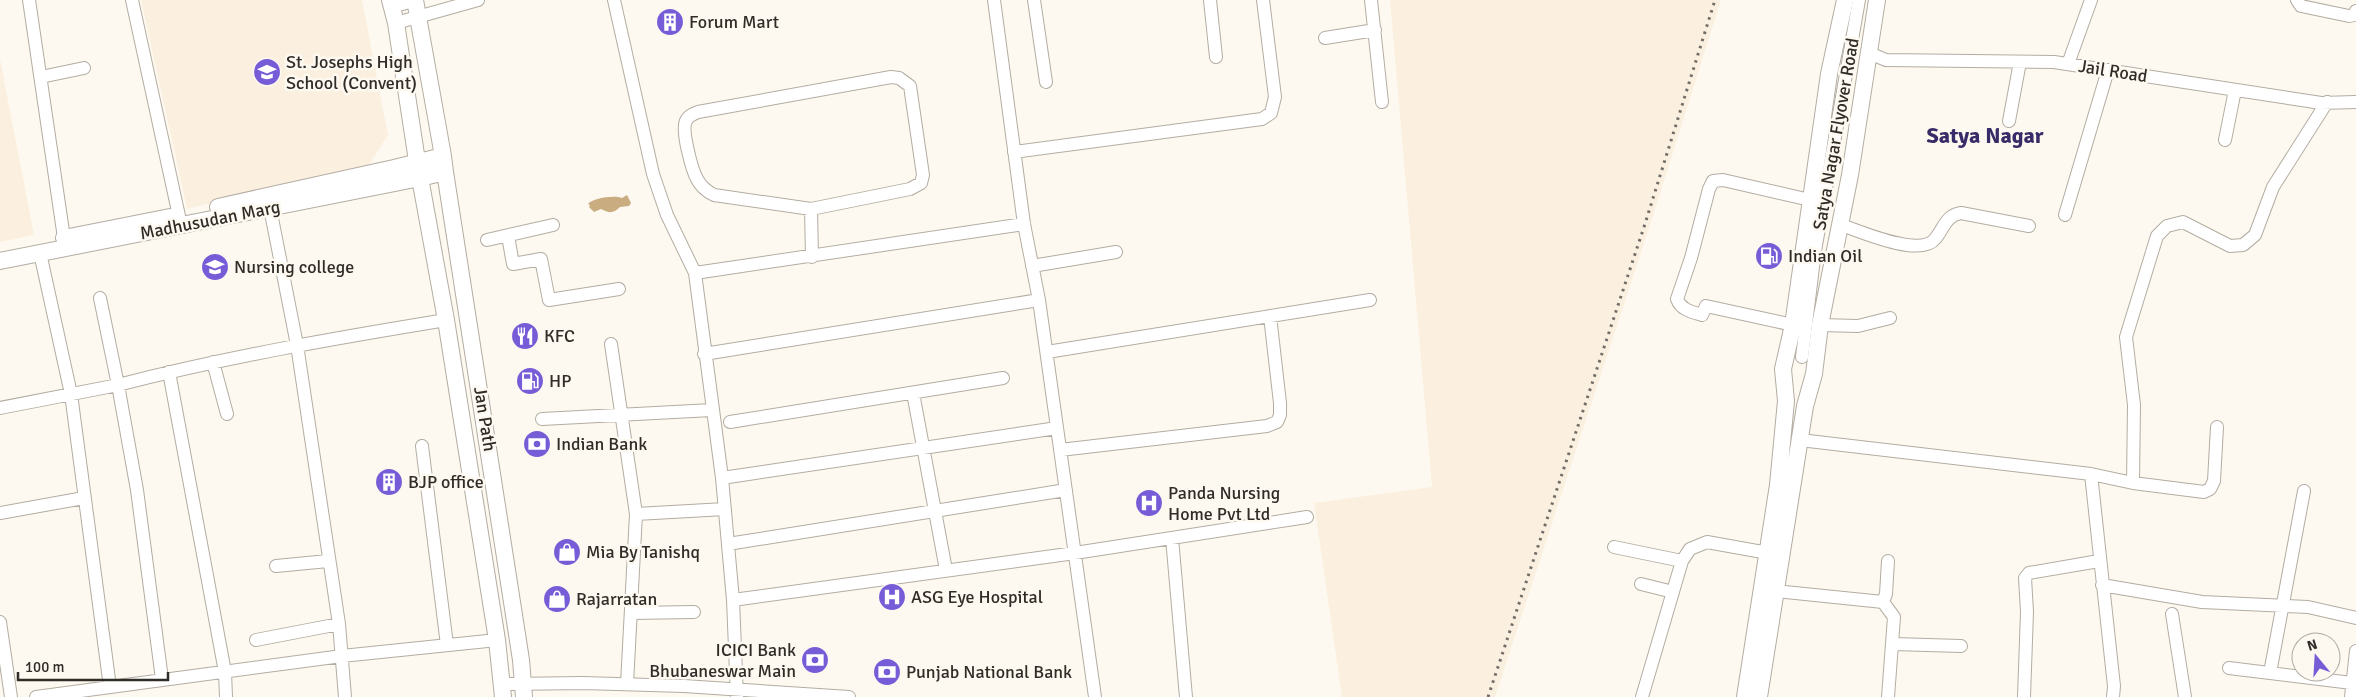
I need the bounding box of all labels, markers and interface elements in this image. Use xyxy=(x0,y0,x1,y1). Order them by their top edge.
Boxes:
building icon: Forum Mart xyxy=(655,7,685,37)
place label: Forum Mart xyxy=(689,11,779,33)
street label: Satya Nagar Flyover Road xyxy=(1808,36,1864,232)
place label: St. Josephs High School (Convent) xyxy=(286,51,417,94)
street label: Jail Road xyxy=(2077,55,2149,87)
school or university icon: St. Josephs High School (Convent) xyxy=(252,57,282,87)
district label: Satya Nagar xyxy=(1927,122,2044,149)
street label: Madhusudan Marg xyxy=(138,196,282,244)
fuel station icon: Indian Oil xyxy=(1754,241,1784,271)
place label: Indian Oil xyxy=(1788,245,1862,267)
school or university icon: Nursing college xyxy=(200,252,230,282)
place label: Nursing college xyxy=(234,256,354,278)
restaurant icon: KFC xyxy=(510,321,540,351)
place label: KFC xyxy=(544,325,575,347)
fuel station icon: HP xyxy=(515,366,545,396)
place label: HP xyxy=(549,370,571,392)
street label: Jan Path xyxy=(469,385,501,453)
bank icon: Indian Bank xyxy=(522,429,552,459)
place label: Indian Bank xyxy=(556,433,647,455)
building icon: BJP office xyxy=(374,467,404,497)
place label: BJP office xyxy=(408,471,484,493)
place label: Panda Nursing Home Pvt Ltd xyxy=(1168,482,1280,525)
hospital icon: Panda Nursing Home Pvt Ltd xyxy=(1134,488,1164,518)
shop icon: Mia By Tanishq xyxy=(552,537,582,567)
place label: Mia By Tanishq xyxy=(586,541,700,563)
hospital icon: ASG Eye Hospital xyxy=(877,582,907,612)
shop icon: Rajarratan xyxy=(542,584,572,614)
place label: ASG Eye Hospital xyxy=(911,586,1043,608)
place label: Rajarratan xyxy=(576,588,657,610)
north arrow xyxy=(2291,632,2341,682)
text: N xyxy=(2305,636,2319,655)
place label: ICICI Bank Bhubaneswar Main xyxy=(649,639,796,682)
bank icon: ICICI Bank Bhubaneswar Main xyxy=(800,645,830,675)
scale bar xyxy=(18,650,168,682)
bank icon: Punjab National Bank xyxy=(872,657,902,687)
text: 100 m xyxy=(25,658,65,676)
place label: Punjab National Bank xyxy=(906,661,1072,683)

